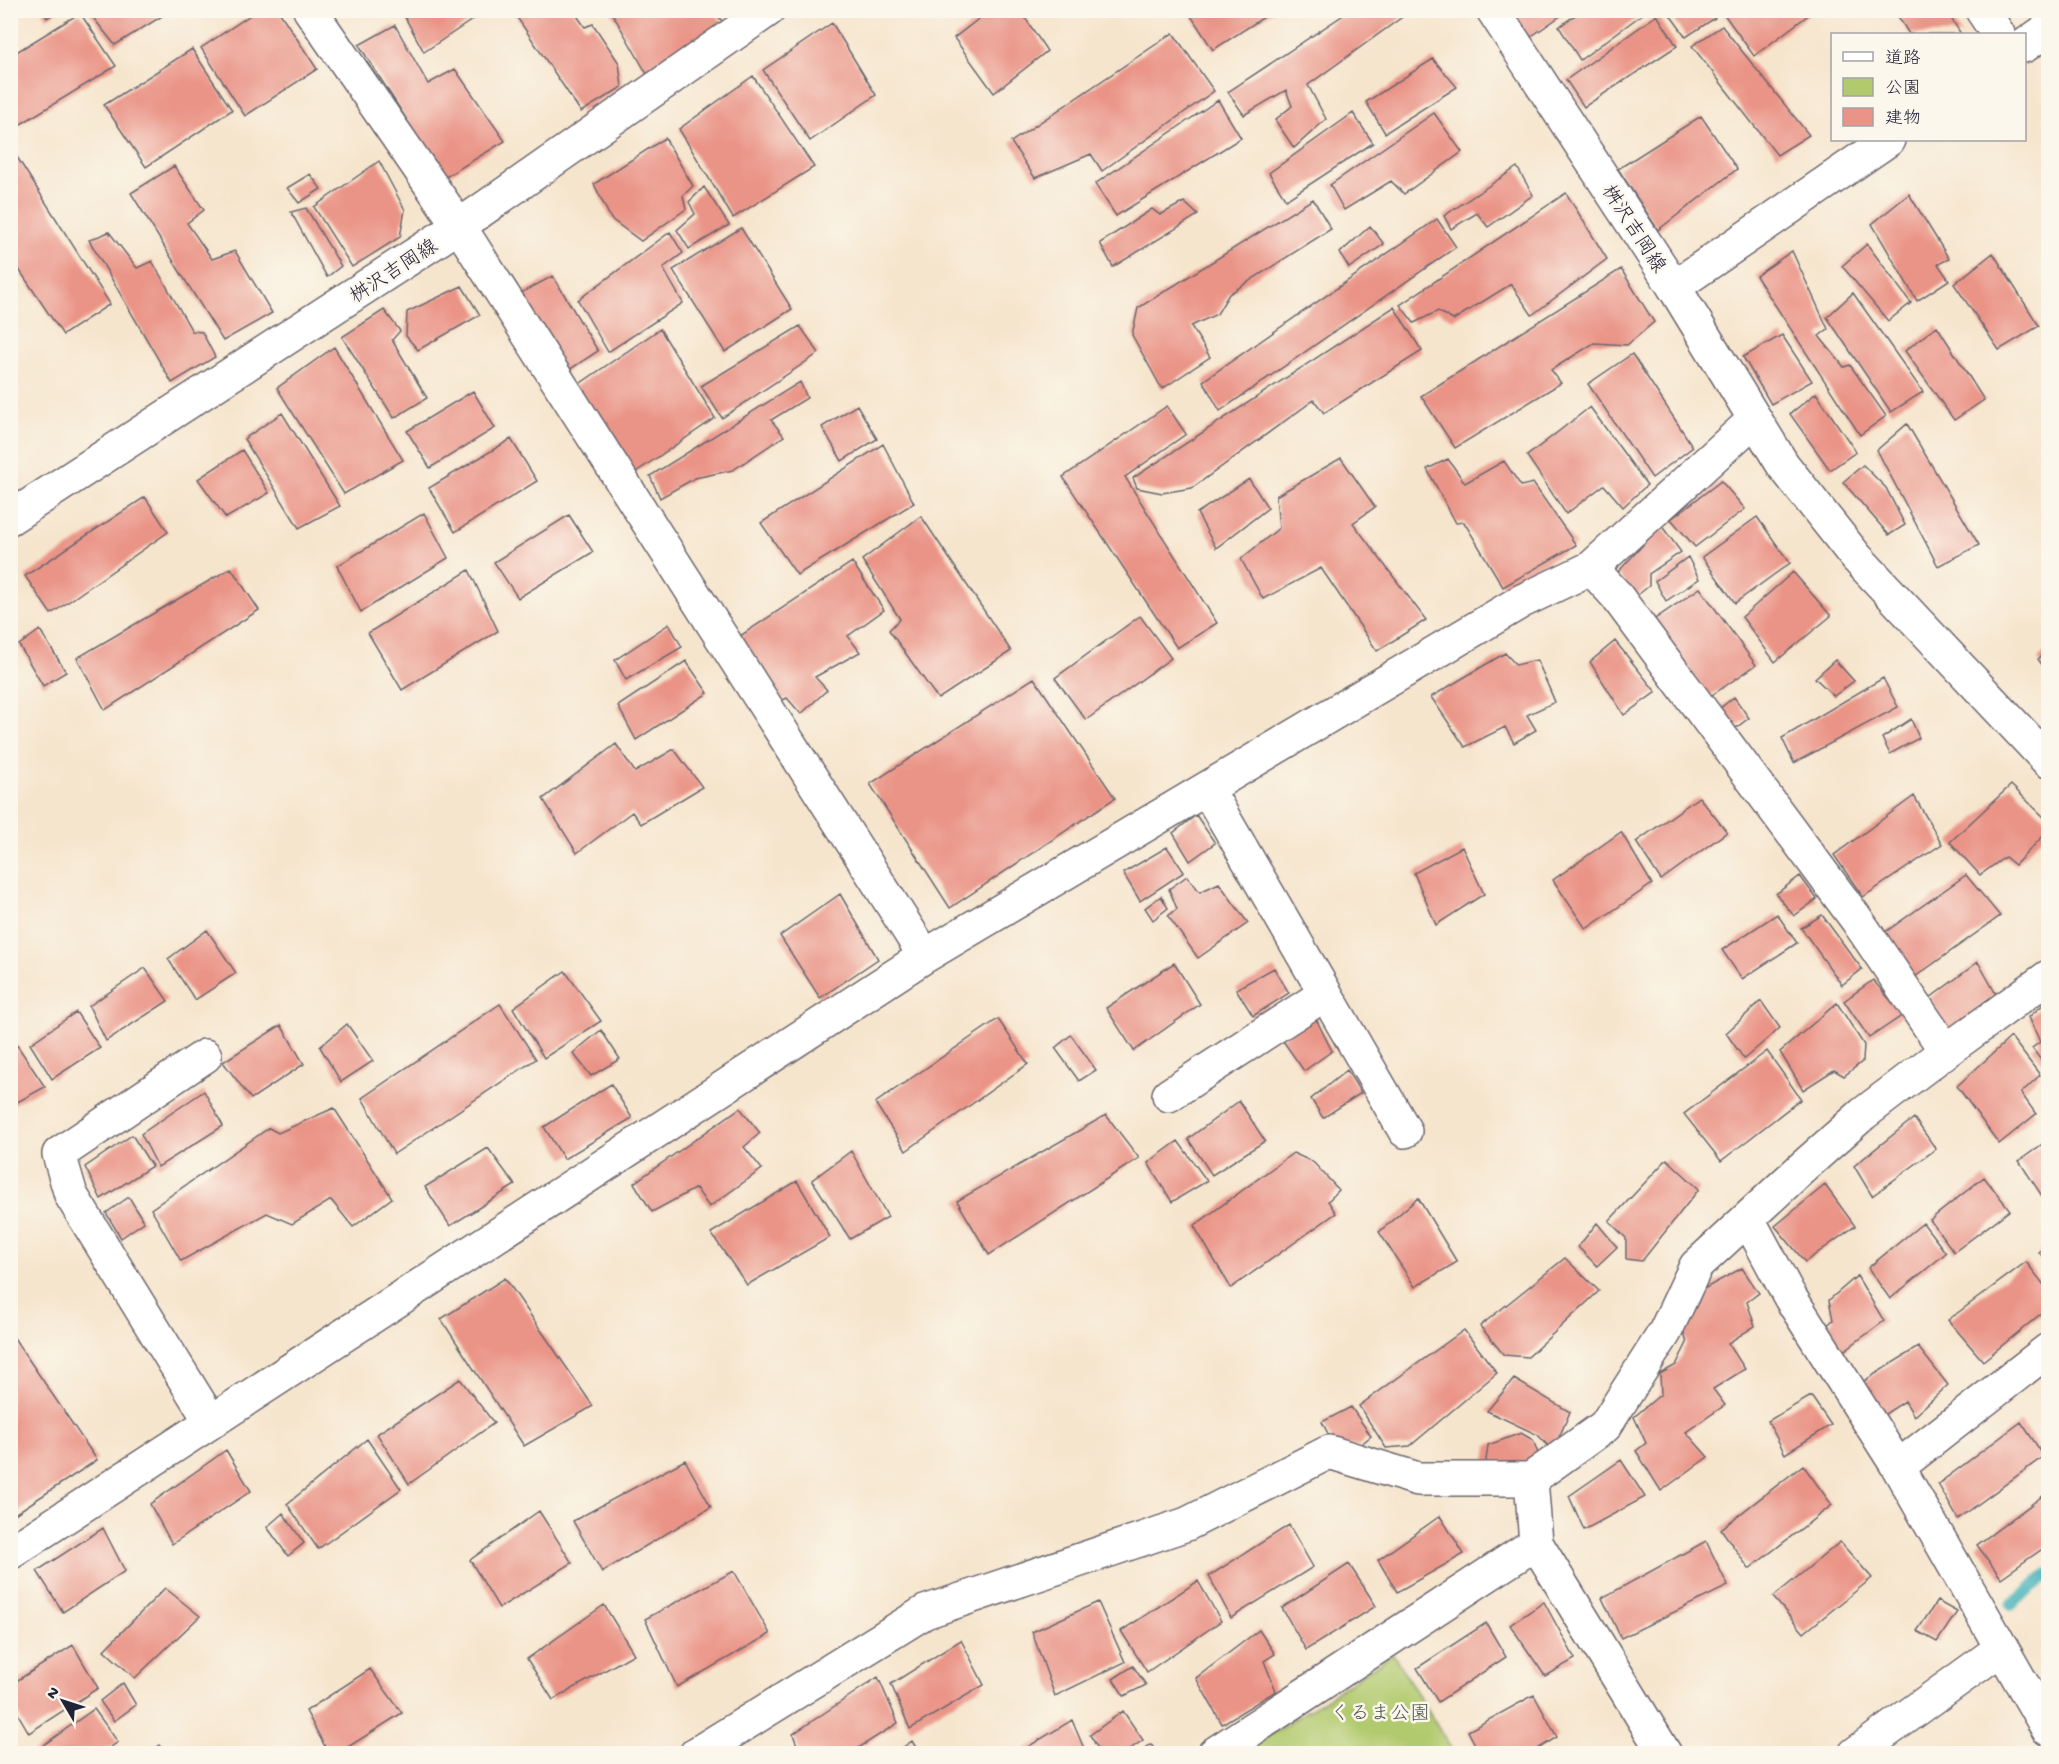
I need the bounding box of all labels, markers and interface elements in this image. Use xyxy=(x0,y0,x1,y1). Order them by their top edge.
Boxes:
legend xyxy=(1831,33,2026,141)
text: 道路 xyxy=(1885,48,1921,70)
text: 公園 xyxy=(1885,79,1921,100)
text: 建物 xyxy=(1885,108,1921,130)
street label: 桝沢吉岡線 xyxy=(1595,181,1670,278)
street label: 桝沢吉岡線 xyxy=(346,235,443,310)
north arrow xyxy=(33,1671,93,1731)
text: N xyxy=(43,1683,65,1704)
park label: くるま公園 xyxy=(1330,1703,1430,1727)

